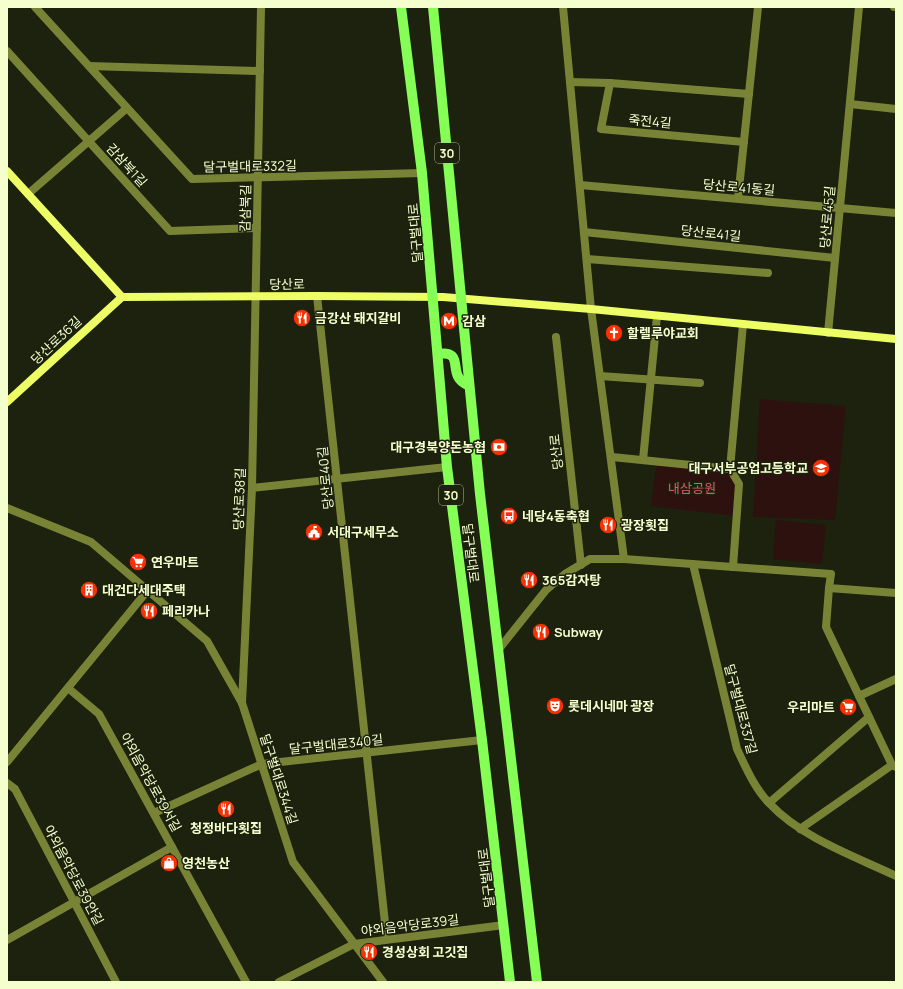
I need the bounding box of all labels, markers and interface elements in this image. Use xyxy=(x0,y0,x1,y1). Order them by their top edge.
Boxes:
street label: 죽전4길 xyxy=(628,110,672,132)
street label: 감삼북1길 xyxy=(103,139,151,191)
road number: 30 xyxy=(435,143,459,163)
street label: 달구벌대로332길 xyxy=(203,156,297,176)
street label: 당산로41동길 xyxy=(702,175,776,199)
street label: 감삼북길 xyxy=(236,184,254,232)
street label: 당산로45길 xyxy=(815,185,839,249)
street label: 달구벌대로 xyxy=(403,202,427,264)
street label: 당산로41길 xyxy=(680,221,742,245)
street label: 당산로 xyxy=(269,275,305,293)
restaurant icon: 금강산 돼지갈비 xyxy=(292,308,312,328)
place label: 금강산 돼지갈비 xyxy=(315,309,401,327)
metro station icon: 감삼 xyxy=(439,311,459,331)
street label: 당산로36길 xyxy=(27,312,85,368)
place label: 감삼 xyxy=(462,312,486,330)
church icon: 할렐루야교회 xyxy=(604,323,624,343)
place label: 할렐루야교회 xyxy=(627,324,699,342)
street label: 당산로 xyxy=(545,433,567,471)
bank icon: 대구경북양돈농협 xyxy=(489,437,509,457)
place label: 대구경북양돈농협 xyxy=(390,438,486,456)
street label: 당산로40길 xyxy=(313,446,337,510)
school or university icon: 대구서부공업고등학교 xyxy=(811,458,831,478)
place label: 대구서부공업고등학교 xyxy=(688,459,808,477)
street label: 당산로38길 xyxy=(229,467,249,531)
park label: 내삼공원 xyxy=(668,479,716,497)
road number: 30 xyxy=(439,485,463,505)
bus stop icon: 네당4동축협 xyxy=(499,506,519,526)
place label: 네당4동축협 xyxy=(522,507,590,525)
restaurant icon: 광장횟집 xyxy=(598,515,618,535)
place label: 광장횟집 xyxy=(621,516,669,534)
public building icon: 서대구세무소 xyxy=(304,522,324,542)
street label: 달구벌대로 xyxy=(458,522,484,584)
place label: 서대구세무소 xyxy=(327,523,399,541)
supermarket icon: 연우마트 xyxy=(128,552,148,572)
place label: 연우마트 xyxy=(151,553,199,571)
restaurant icon: 365감자탕 xyxy=(519,570,539,590)
place label: 365감자탕 xyxy=(542,571,601,589)
building icon: 대건다세대주택 xyxy=(79,580,99,600)
place label: 대건다세대주택 xyxy=(102,581,186,599)
restaurant icon: 페리카나 xyxy=(139,601,159,621)
place label: 페리카나 xyxy=(162,602,210,620)
restaurant icon: Subway xyxy=(531,622,551,642)
place label: Subway xyxy=(554,623,604,641)
street label: 달구벌대로337길 xyxy=(720,662,762,756)
theatre icon: 롯데시네마 광장 xyxy=(545,696,565,716)
place label: 롯데시네마 광장 xyxy=(568,697,654,715)
supermarket icon: 우리마트 xyxy=(838,697,858,717)
place label: 우리마트 xyxy=(787,698,835,716)
street label: 야외음악당로39서길 xyxy=(116,729,186,835)
street label: 달구벌대로340길 xyxy=(288,730,384,758)
street label: 달구벌대로344길 xyxy=(256,731,302,827)
restaurant icon: 청정바다횟집 xyxy=(216,799,236,819)
place label: 청정바다횟집 xyxy=(190,819,262,837)
street label: 야외음악당로39안길 xyxy=(40,822,108,928)
street label: 달구벌대로 xyxy=(473,847,499,909)
shop icon: 영천농산 xyxy=(159,853,179,873)
place label: 영천농산 xyxy=(182,854,230,872)
street label: 야외음악당로39길 xyxy=(360,910,460,940)
restaurant icon: 경성상회 고깃집 xyxy=(359,942,379,962)
place label: 경성상회 고깃집 xyxy=(382,943,468,961)

